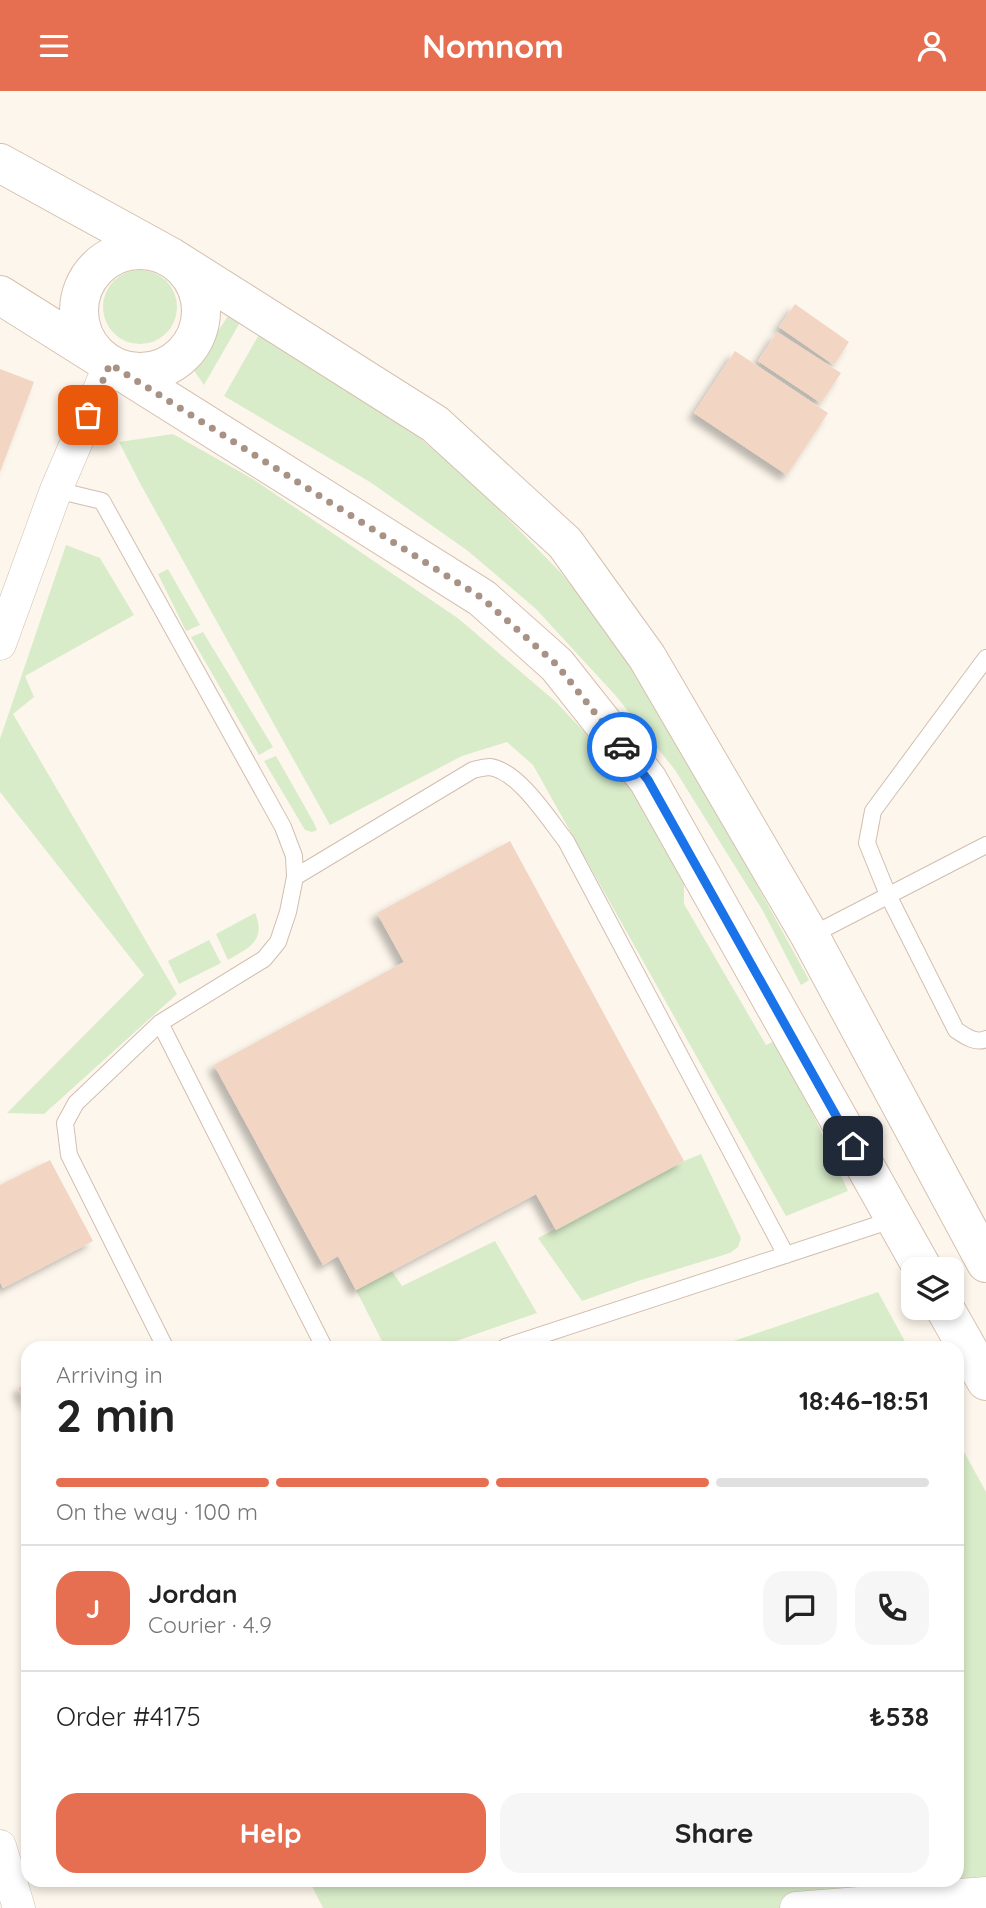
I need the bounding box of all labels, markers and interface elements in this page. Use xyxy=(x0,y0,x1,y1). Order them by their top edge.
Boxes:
text: Nomnom xyxy=(422,26,564,66)
icon: menu xyxy=(35,27,73,65)
icon: person xyxy=(913,27,951,65)
pin xyxy=(58,385,118,445)
icon: bag xyxy=(69,396,107,434)
courier xyxy=(587,712,657,782)
icon: car xyxy=(603,728,641,766)
pin xyxy=(823,1116,883,1176)
icon: home xyxy=(834,1127,872,1165)
map controls xyxy=(901,1257,964,1320)
button: layers xyxy=(901,1257,964,1320)
text: Arriving in xyxy=(56,1360,163,1389)
text: 18:46–18:51 xyxy=(799,1384,929,1417)
text: 2 min xyxy=(56,1386,176,1444)
text: On the way · 100 m xyxy=(56,1497,258,1526)
button: chat xyxy=(763,1571,837,1645)
button: phone xyxy=(855,1571,929,1645)
text: Jordan xyxy=(148,1577,237,1610)
text: J xyxy=(86,1592,100,1625)
text: Courier · 4.9 xyxy=(148,1610,272,1639)
text: Order #4175 xyxy=(56,1700,201,1733)
text: ₺538 xyxy=(869,1700,929,1733)
button: Help xyxy=(56,1793,486,1873)
button: Share xyxy=(500,1793,929,1873)

